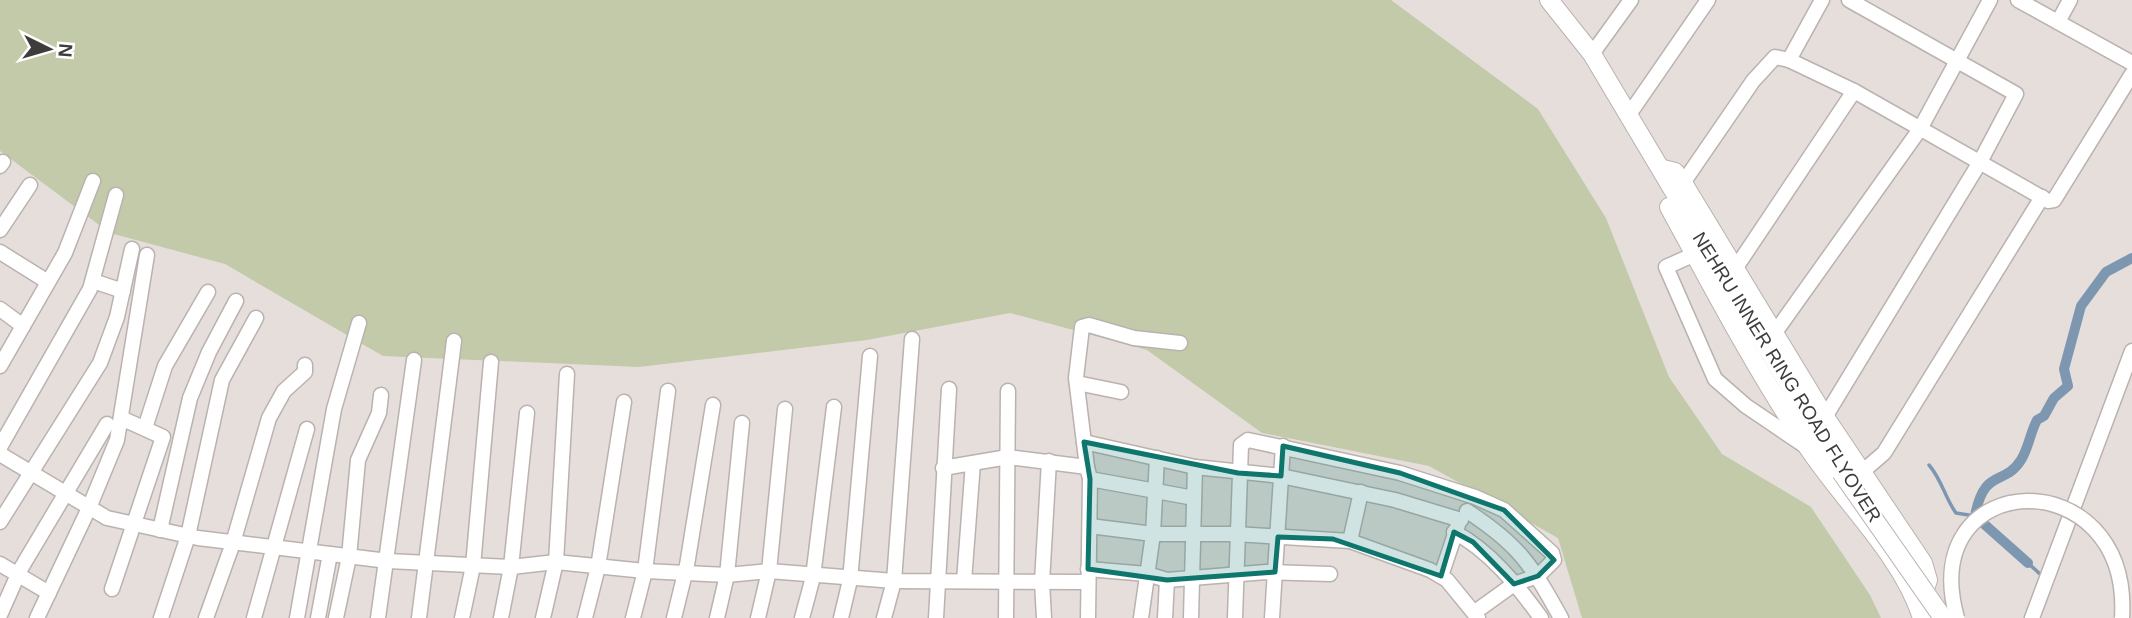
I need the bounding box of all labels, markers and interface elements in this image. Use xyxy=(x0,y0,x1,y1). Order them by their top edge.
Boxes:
north arrow xyxy=(14,14,84,84)
text: N xyxy=(54,43,76,58)
street label: NEHRU INNER RING ROAD FLYOVER xyxy=(1689,228,1885,526)

